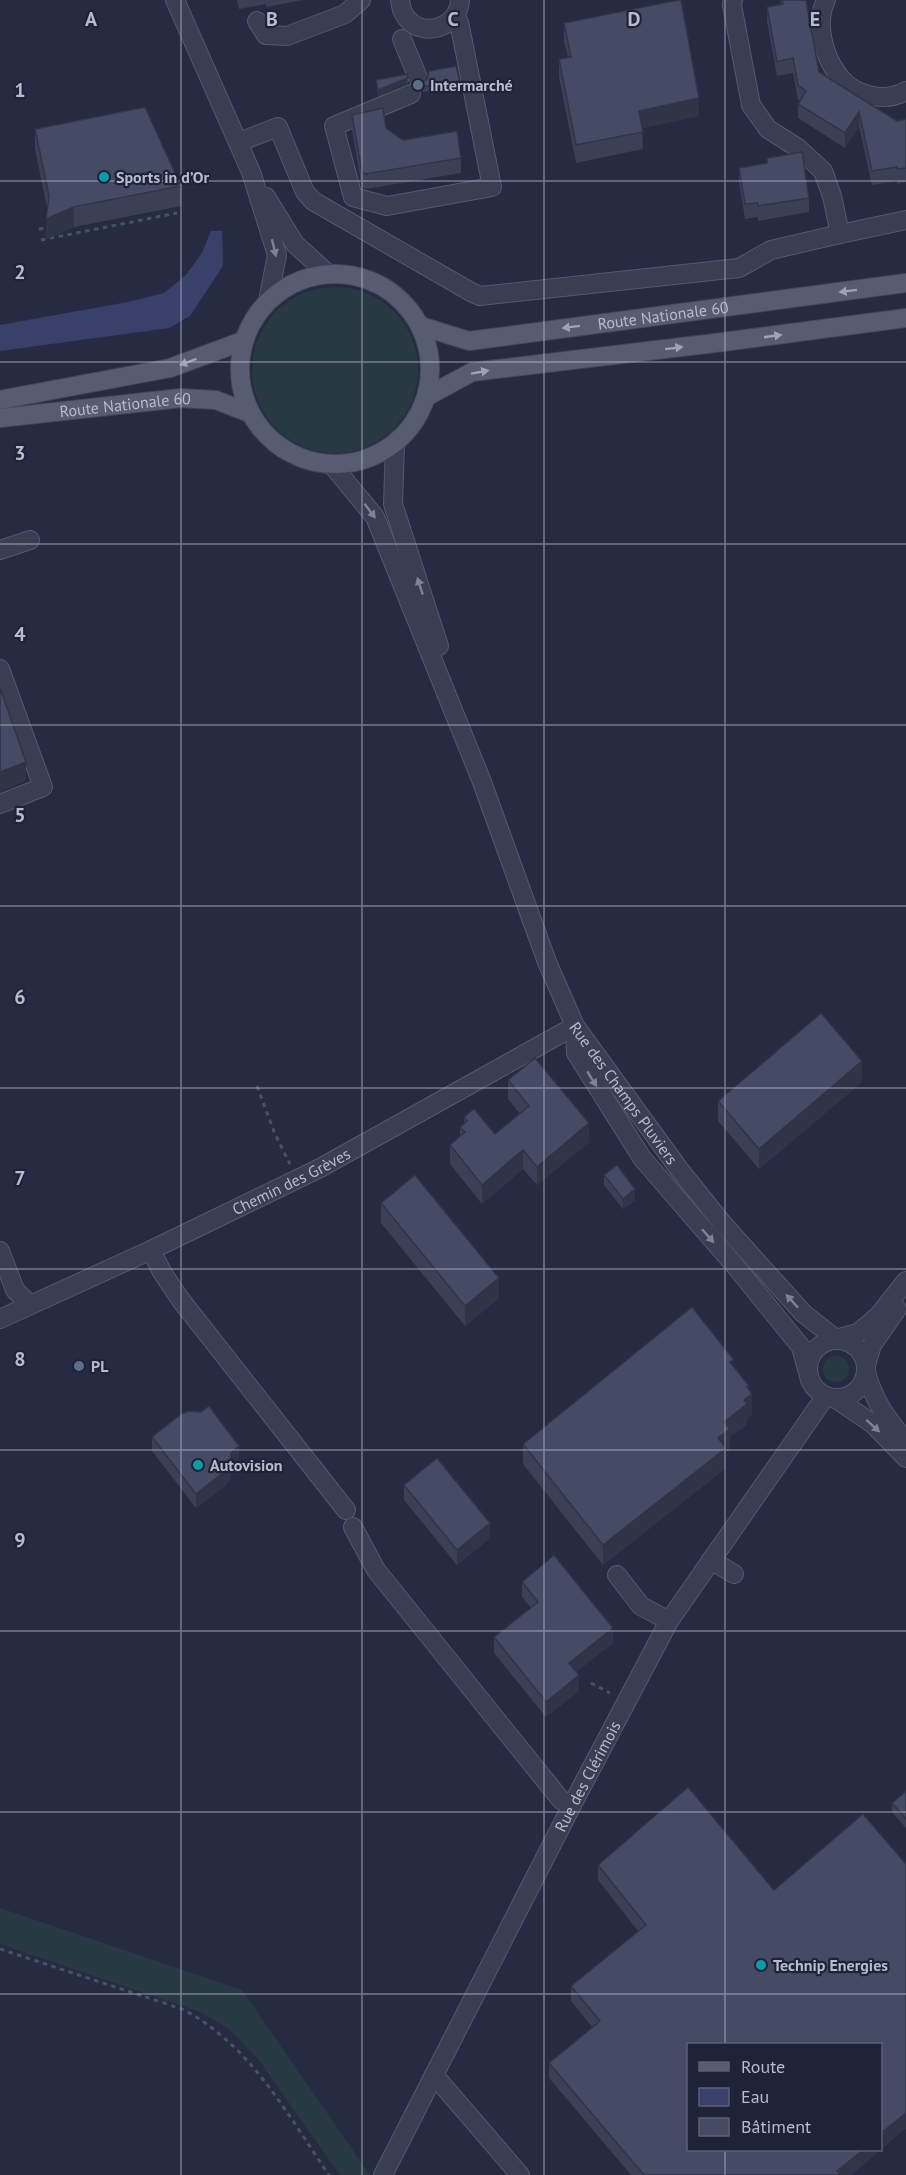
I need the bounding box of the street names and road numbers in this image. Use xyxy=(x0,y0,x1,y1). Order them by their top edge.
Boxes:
street label: Route Nationale 60 xyxy=(596,297,730,334)
street label: Route Nationale 60 xyxy=(59,388,192,421)
street label: Rue des Champs Pluviers xyxy=(565,1018,682,1168)
street label: Chemin des Grèves xyxy=(229,1143,354,1219)
street label: Rue des Clérimois xyxy=(550,1717,625,1835)

